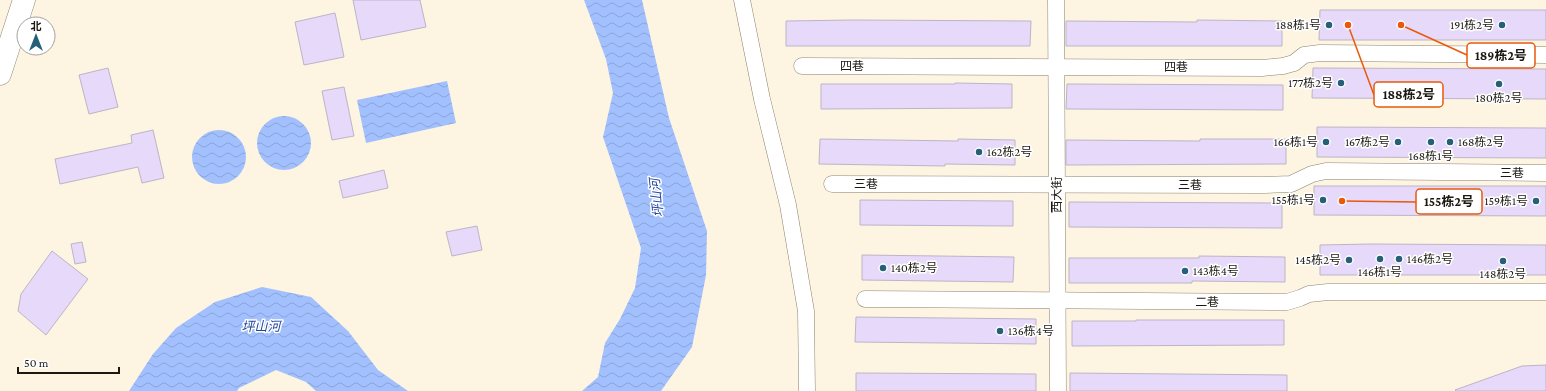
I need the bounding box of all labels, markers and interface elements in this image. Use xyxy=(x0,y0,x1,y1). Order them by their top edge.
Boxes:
north arrow xyxy=(16,16,56,56)
place label: 188栋1号 xyxy=(1276,18,1321,32)
place label: 191栋2号 xyxy=(1450,18,1494,32)
text: 北 xyxy=(31,20,42,32)
marker: 188栋1号 xyxy=(1324,20,1334,30)
marker: 191栋2号 xyxy=(1497,20,1507,30)
callout: 189栋2号 xyxy=(1467,43,1535,68)
text: 189栋2号 xyxy=(1475,48,1527,63)
street label: 四巷 xyxy=(840,59,864,73)
street label: 四巷 xyxy=(1164,60,1188,74)
place label: 177栋2号 xyxy=(1288,76,1333,90)
marker: 177栋2号 xyxy=(1336,78,1346,88)
marker: 180栋2号 xyxy=(1494,79,1504,89)
callout: 188栋2号 xyxy=(1374,82,1443,107)
text: 188栋2号 xyxy=(1383,87,1435,102)
place label: 180栋2号 xyxy=(1476,91,1522,105)
place label: 166栋1号 xyxy=(1274,135,1318,149)
place label: 167栋2号 xyxy=(1345,135,1390,149)
place label: 168栋2号 xyxy=(1458,135,1504,149)
marker: 166栋1号 xyxy=(1321,137,1331,147)
marker: 167栋2号 xyxy=(1393,137,1403,147)
marker: 168栋1号 xyxy=(1426,137,1436,147)
marker: 168栋2号 xyxy=(1445,137,1455,147)
place label: 162栋2号 xyxy=(987,145,1032,159)
marker: 162栋2号 xyxy=(974,147,984,157)
place label: 168栋1号 xyxy=(1409,149,1453,163)
street label: 三巷 xyxy=(1500,166,1524,180)
water label: 坪山河 xyxy=(647,175,666,218)
street label: 三巷 xyxy=(854,177,878,191)
street label: 西大街 xyxy=(1050,177,1064,213)
street label: 三巷 xyxy=(1178,178,1202,192)
callout: 155栋2号 xyxy=(1416,189,1482,214)
place label: 155栋1号 xyxy=(1272,193,1315,207)
text: 155栋2号 xyxy=(1424,194,1474,209)
place label: 159栋1号 xyxy=(1484,194,1528,208)
marker: 155栋1号 xyxy=(1318,195,1328,205)
marker: 159栋1号 xyxy=(1531,196,1541,206)
place label: 146栋2号 xyxy=(1407,252,1453,266)
place label: 145栋2号 xyxy=(1296,253,1341,267)
marker: 146栋1号 xyxy=(1375,254,1385,264)
marker: 146栋2号 xyxy=(1394,254,1404,264)
marker: 145栋2号 xyxy=(1344,255,1354,265)
marker: 148栋2号 xyxy=(1498,256,1508,266)
place label: 140栋2号 xyxy=(891,261,938,275)
marker: 140栋2号 xyxy=(878,263,888,273)
place label: 143栋4号 xyxy=(1193,264,1239,278)
place label: 146栋1号 xyxy=(1358,265,1402,279)
marker: 143栋4号 xyxy=(1180,266,1190,276)
place label: 148栋2号 xyxy=(1480,267,1526,281)
street label: 二巷 xyxy=(1195,295,1219,309)
water label: 坪山河 xyxy=(241,319,284,334)
place label: 136栋4号 xyxy=(1008,324,1054,338)
marker: 136栋4号 xyxy=(995,326,1005,336)
scale bar xyxy=(18,349,119,375)
text: 50 m xyxy=(24,356,49,370)

